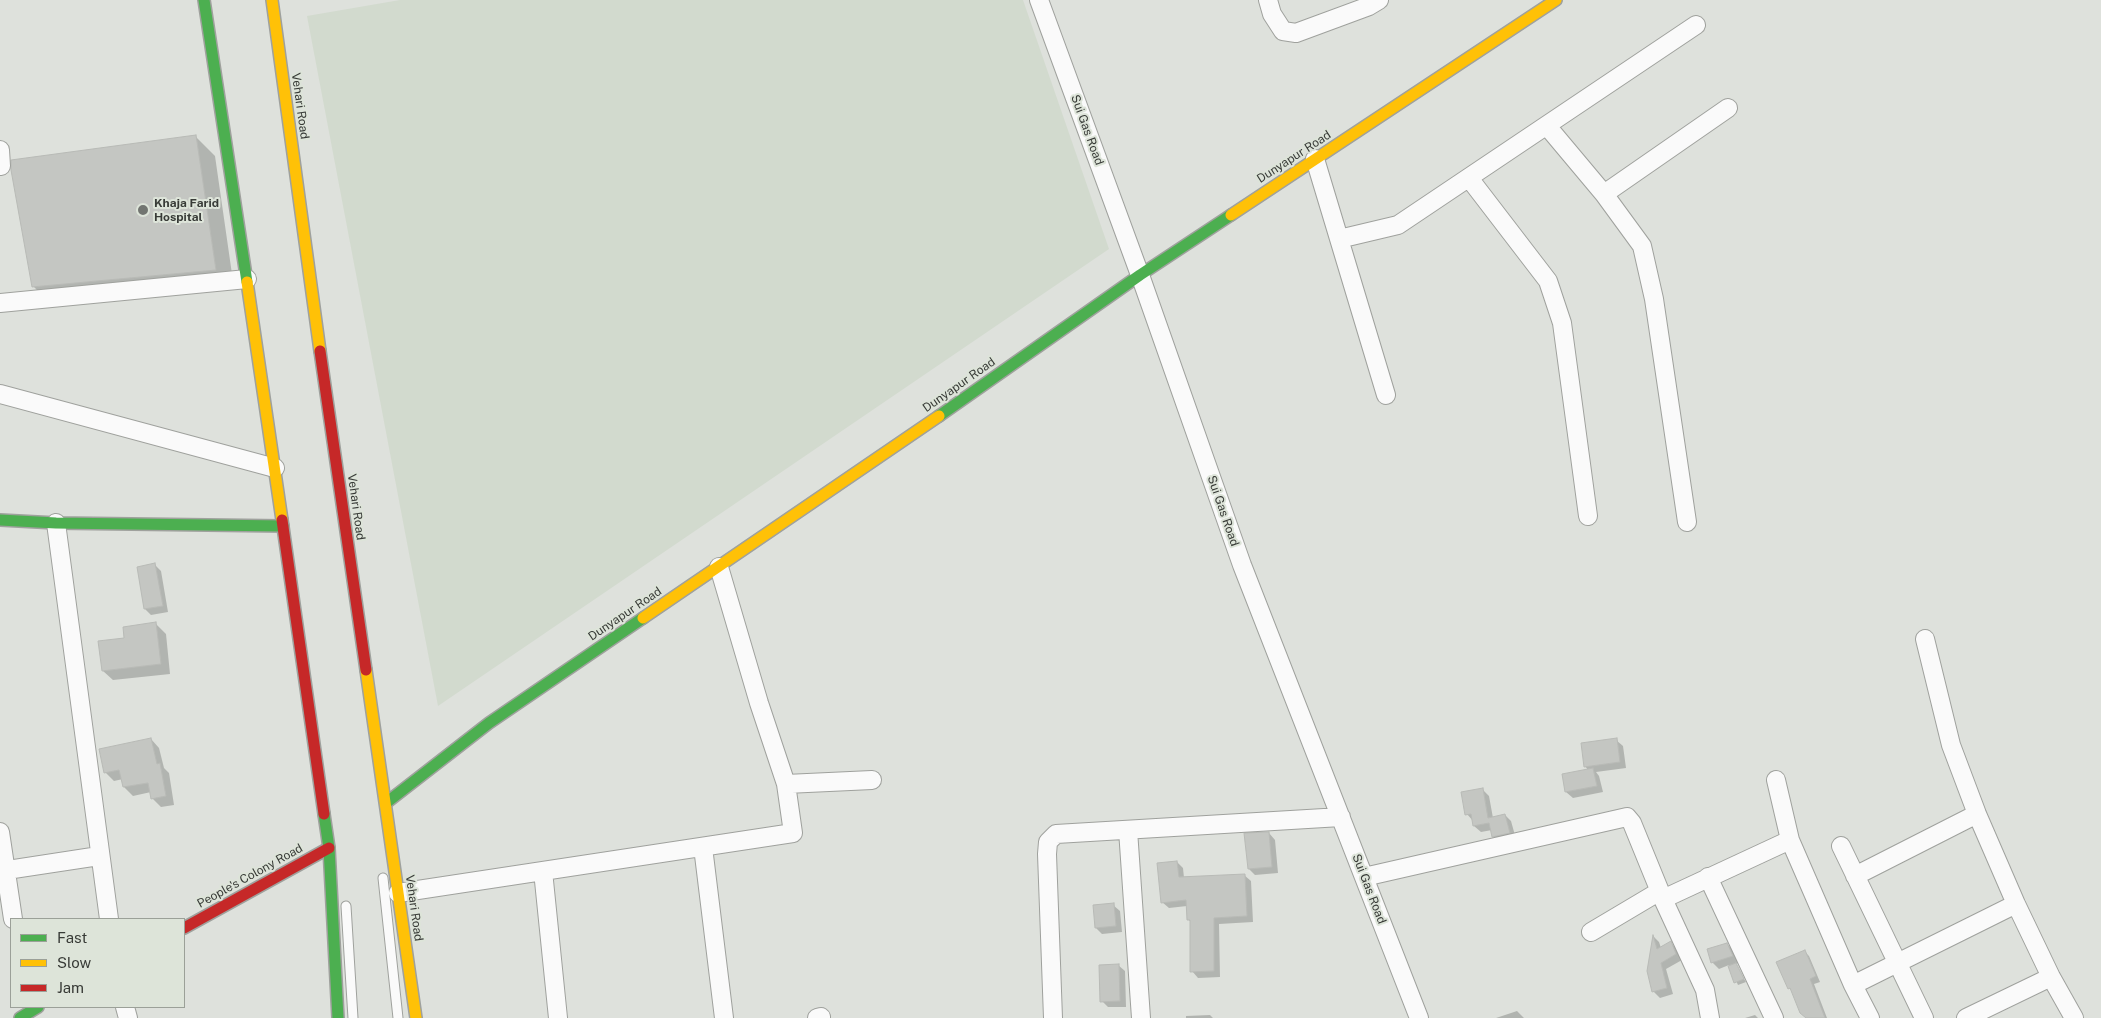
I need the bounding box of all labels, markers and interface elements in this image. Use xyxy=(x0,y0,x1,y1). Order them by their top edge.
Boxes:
street label: Vehari Road xyxy=(288,72,312,140)
street label: Sui Gas Road xyxy=(1068,93,1106,167)
street label: Dunyapur Road xyxy=(1254,128,1334,186)
place label: Khaja Farid Hospital xyxy=(154,196,219,224)
marker: Khaja Farid Hospital xyxy=(136,203,150,217)
street label: Dunyapur Road xyxy=(920,355,998,415)
street label: Vehari Road xyxy=(344,473,368,541)
street label: Sui Gas Road xyxy=(1204,474,1242,548)
street label: Dunyapur Road xyxy=(586,584,664,644)
street label: People's Colony Road xyxy=(195,841,305,911)
street label: Sui Gas Road xyxy=(1349,852,1389,926)
street label: Vehari Road xyxy=(402,874,426,942)
legend xyxy=(10,918,185,1008)
text: Fast xyxy=(57,929,87,946)
text: Slow xyxy=(57,954,91,971)
text: Jam xyxy=(57,979,84,996)

